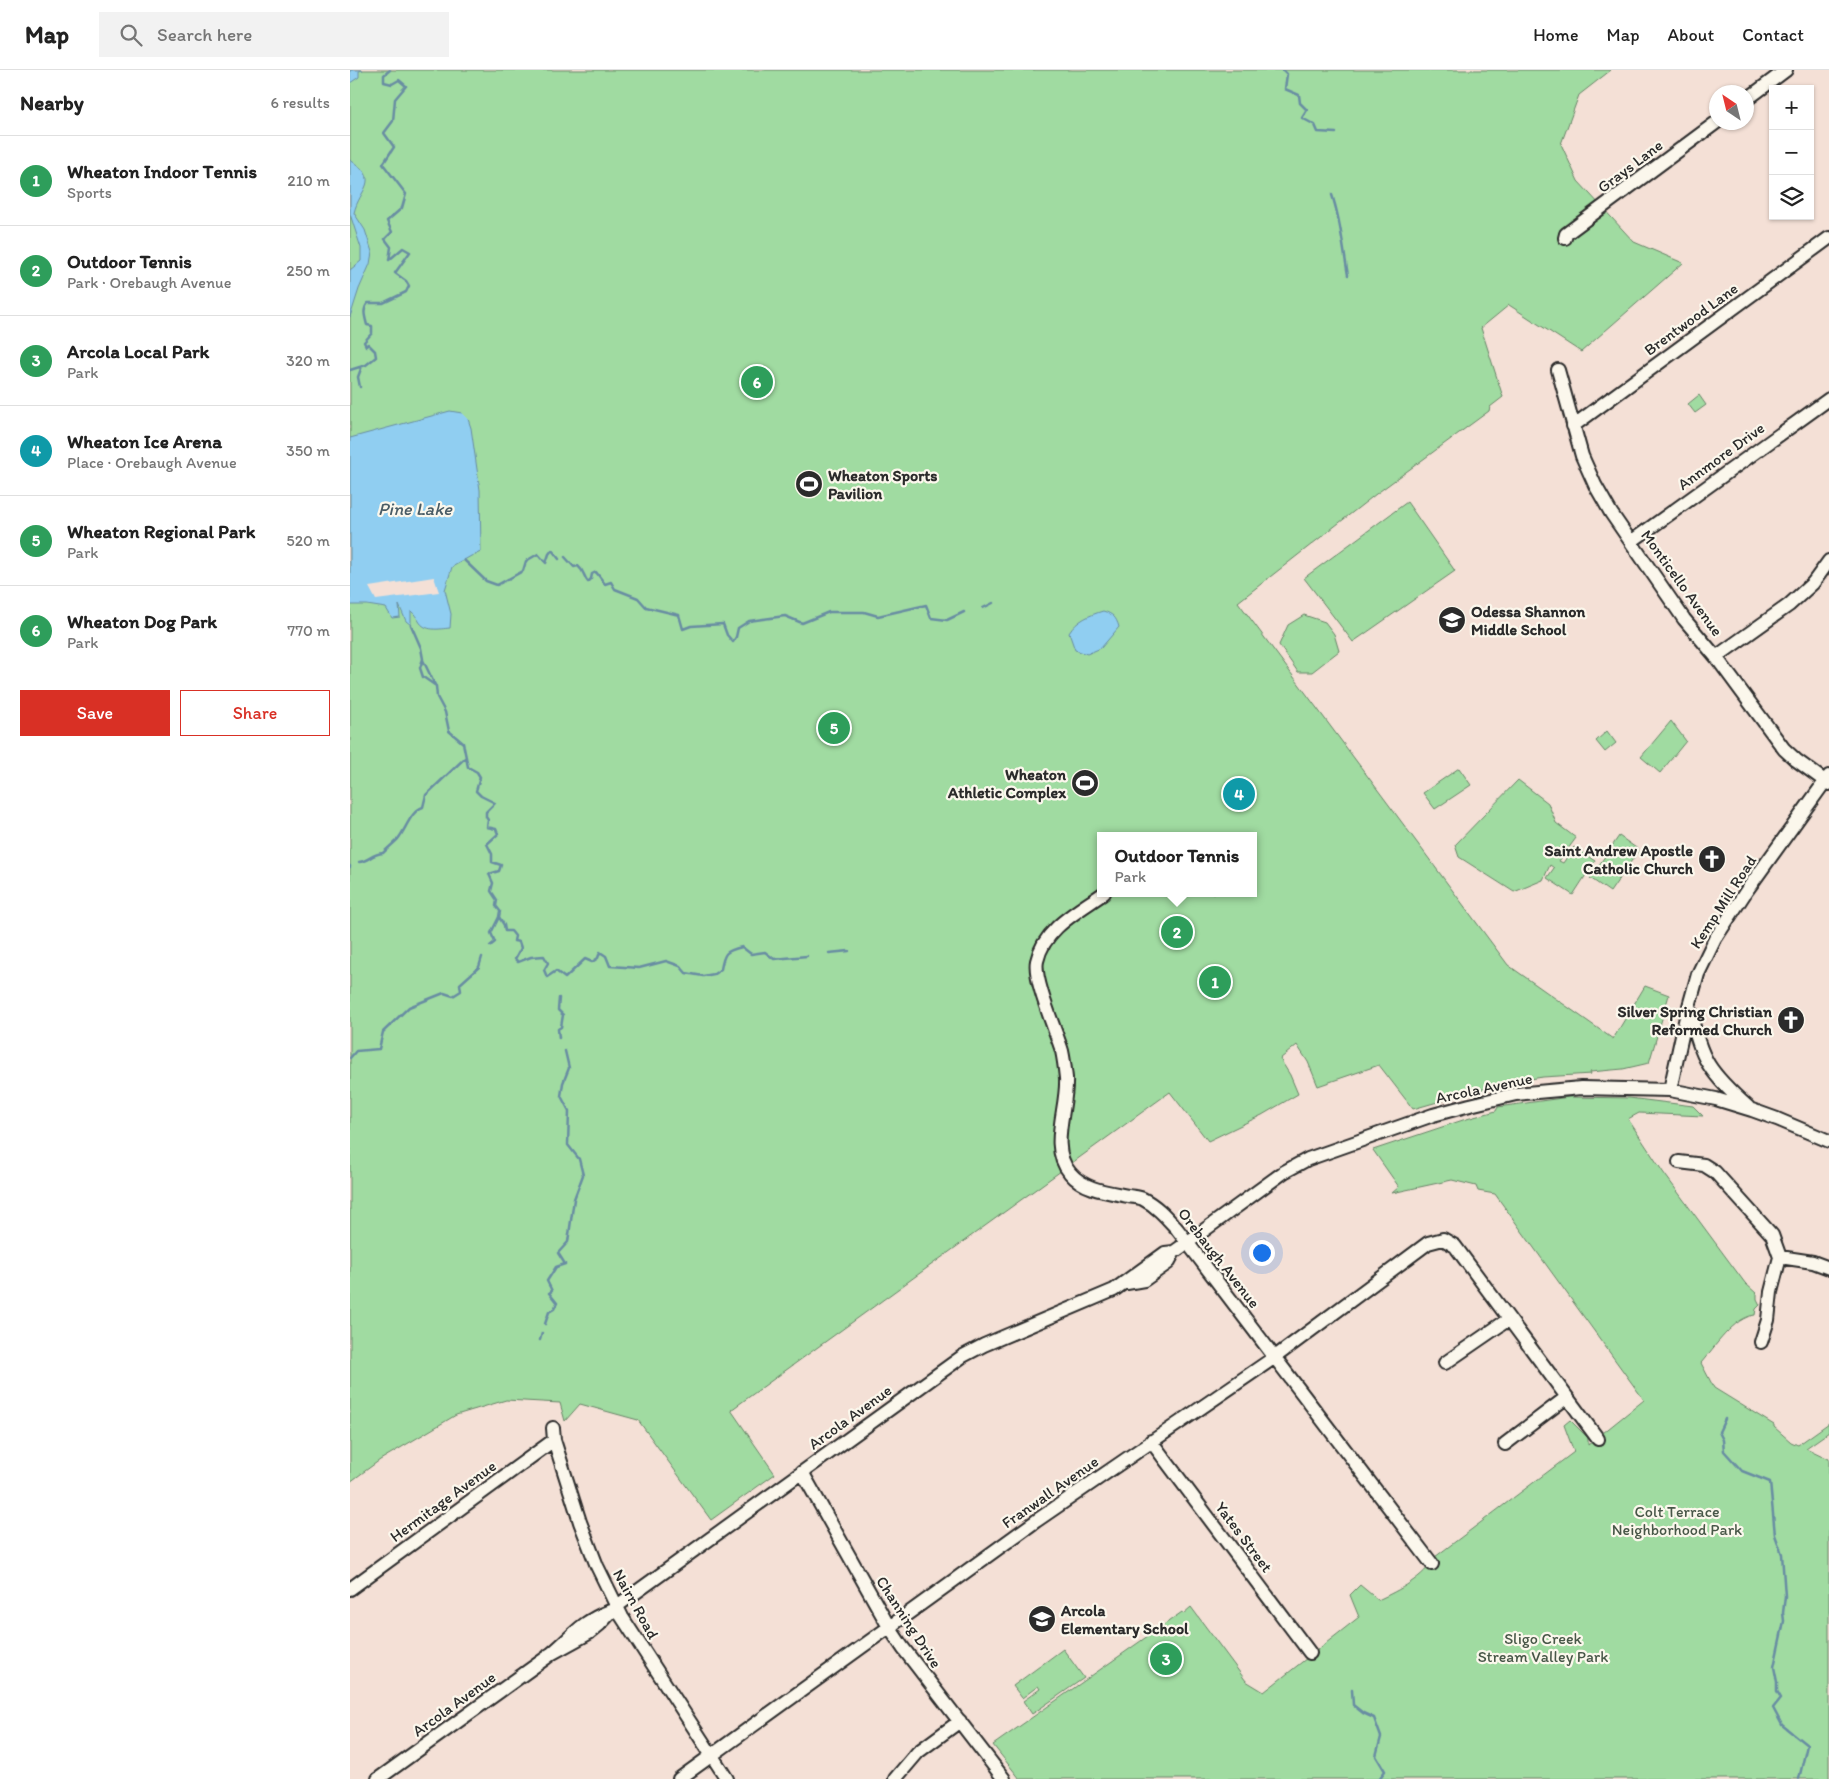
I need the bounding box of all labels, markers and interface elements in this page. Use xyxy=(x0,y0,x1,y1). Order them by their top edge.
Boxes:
search box xyxy=(99,12,449,57)
text: Map xyxy=(25,20,69,49)
icon: search xyxy=(117,21,145,49)
text: Search here xyxy=(157,23,252,46)
text: Home xyxy=(1533,24,1579,46)
text: Map xyxy=(1607,24,1640,46)
text: About xyxy=(1668,24,1714,46)
text: Contact xyxy=(1742,24,1804,46)
north arrow xyxy=(1709,85,1754,130)
map controls xyxy=(1769,85,1814,220)
button: + xyxy=(1769,85,1814,130)
text: Nearby xyxy=(20,90,84,115)
text: 6 results xyxy=(270,93,330,112)
button: − xyxy=(1769,130,1814,175)
street label: Grays Lane xyxy=(1594,135,1667,197)
text: Wheaton Indoor Tennis xyxy=(67,160,257,183)
text: 1 xyxy=(32,171,40,190)
text: 210 m xyxy=(287,171,330,190)
button: layers xyxy=(1769,175,1814,220)
text: Sports xyxy=(67,183,112,202)
text: Outdoor Tennis xyxy=(67,250,192,273)
text: 2 xyxy=(32,261,40,280)
text: 250 m xyxy=(286,261,330,280)
text: Park · Orebaugh Avenue xyxy=(67,273,231,292)
street label: Brentwood Lane xyxy=(1640,279,1742,359)
text: Arcola Local Park xyxy=(67,340,209,363)
text: 3 xyxy=(32,351,40,370)
text: 320 m xyxy=(286,351,330,370)
text: Park xyxy=(67,363,98,382)
pin: 6 xyxy=(741,363,773,401)
street label: Annmore Drive xyxy=(1674,418,1768,494)
text: Wheaton Ice Arena xyxy=(67,430,222,453)
text: 4 xyxy=(31,441,41,460)
text: 350 m xyxy=(286,441,330,460)
text: Place · Orebaugh Avenue xyxy=(67,453,237,472)
place label: Wheaton Sports Pavilion xyxy=(828,466,937,503)
sports icon: Wheaton Sports Pavilion xyxy=(794,469,824,499)
water label: Pine Lake xyxy=(378,498,453,520)
text: Wheaton Regional Park xyxy=(67,520,255,543)
street label: Monticello Avenue xyxy=(1637,526,1727,640)
text: 5 xyxy=(32,531,40,550)
text: 520 m xyxy=(286,531,330,550)
text: Park xyxy=(67,543,98,562)
place label: Odessa Shannon Middle School xyxy=(1471,602,1586,639)
school or university icon: Odessa Shannon Middle School xyxy=(1437,605,1467,635)
text: Wheaton Dog Park xyxy=(67,610,217,633)
text: 6 xyxy=(32,621,40,640)
text: 770 m xyxy=(287,621,330,640)
text: Park xyxy=(67,633,98,652)
button: Save xyxy=(20,690,170,736)
button: Share xyxy=(180,690,330,736)
pin: 5 xyxy=(818,709,850,747)
place label: Wheaton Athletic Complex xyxy=(947,765,1067,803)
sports icon: Wheaton Athletic Complex xyxy=(1070,768,1100,798)
pin: 4 xyxy=(1223,775,1255,813)
popup xyxy=(1097,832,1257,897)
place label: Saint Andrew Apostle Catholic Church xyxy=(1544,841,1694,878)
text: Outdoor Tennis xyxy=(1115,844,1239,867)
church icon: Saint Andrew Apostle Catholic Church xyxy=(1697,844,1727,874)
street label: Kemp Mill Road xyxy=(1686,851,1760,952)
text: Park xyxy=(1115,867,1146,886)
pin: 2 xyxy=(1161,913,1193,951)
pin: 1 xyxy=(1199,963,1231,1001)
place label: Silver Spring Christian Reformed Church xyxy=(1618,1002,1773,1039)
church icon: Silver Spring Christian Reformed Church xyxy=(1776,1005,1806,1035)
street label: Arcola Avenue xyxy=(1434,1069,1534,1107)
street label: Orebaugh Avenue xyxy=(1174,1204,1264,1312)
your location xyxy=(1249,1240,1275,1266)
street label: Arcola Avenue xyxy=(805,1380,895,1454)
street label: Franwall Avenue xyxy=(998,1452,1102,1532)
street label: Hermitage Avenue xyxy=(386,1456,500,1546)
street label: Yates Street xyxy=(1211,1498,1277,1576)
park label: Colt Terrace Neighborhood Park xyxy=(1612,1502,1742,1539)
street label: Nairn Road xyxy=(609,1566,663,1642)
street label: Channing Drive xyxy=(872,1572,946,1672)
place label: Arcola Elementary School xyxy=(1060,1601,1189,1639)
school or university icon: Arcola Elementary School xyxy=(1027,1604,1057,1634)
park label: Sligo Creek Stream Valley Park xyxy=(1478,1629,1608,1666)
pin: 3 xyxy=(1150,1640,1182,1678)
street label: Arcola Avenue xyxy=(409,1667,499,1741)

